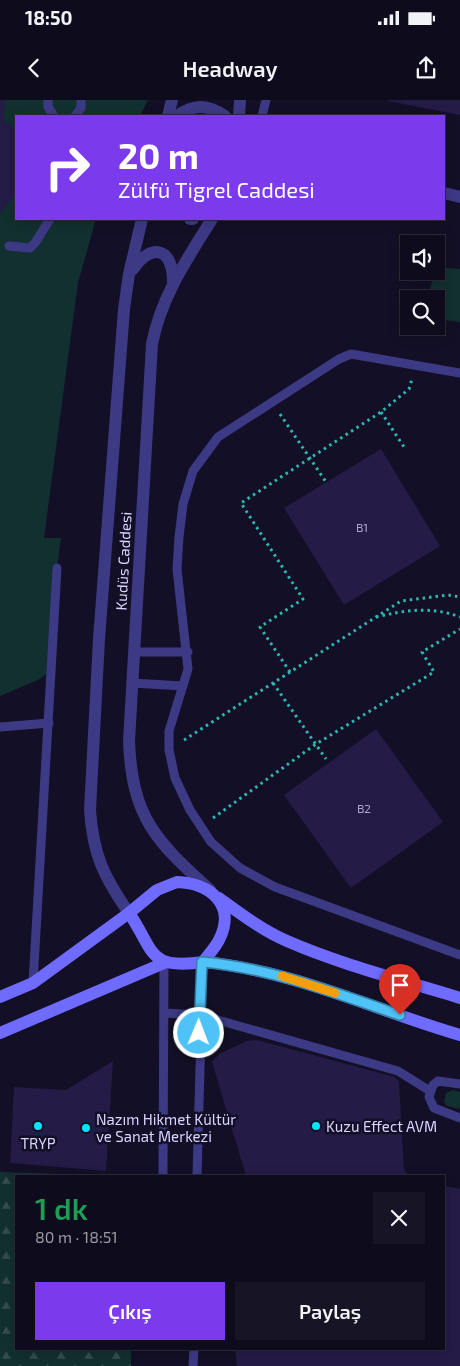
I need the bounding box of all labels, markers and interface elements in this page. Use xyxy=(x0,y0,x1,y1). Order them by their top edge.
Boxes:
text: 18:50 xyxy=(25,6,72,29)
icon: back xyxy=(20,54,48,82)
icon: share xyxy=(412,54,440,82)
text: Headway xyxy=(182,55,278,81)
text: 20 m xyxy=(118,134,199,176)
icon: right xyxy=(35,135,100,200)
text: Zülfü Tigrel Caddesi xyxy=(118,176,315,202)
map controls xyxy=(400,235,445,335)
button: sound xyxy=(400,235,445,280)
button: search xyxy=(400,290,445,335)
street label: Kudüs Caddesi xyxy=(111,511,135,611)
house number: B1 xyxy=(356,520,368,534)
house number: B2 xyxy=(357,801,371,815)
pin xyxy=(379,964,421,1015)
icon: arrive xyxy=(386,971,414,999)
position arrow xyxy=(172,1006,224,1058)
place label: Nazım Hikmet Kültür ve Sanat Merkezi xyxy=(96,1110,236,1145)
place label: Kuzu Effect AVM xyxy=(326,1117,437,1135)
marker: TRYP xyxy=(32,1120,44,1132)
marker: Kuzu Effect AVM xyxy=(310,1120,322,1132)
marker: Nazım Hikmet Kültür ve Sanat Merkezi xyxy=(80,1122,92,1134)
place label: TRYP xyxy=(20,1134,56,1152)
text: 1 dk xyxy=(35,1190,88,1226)
button: close xyxy=(373,1192,425,1244)
text: 80 m · 18:51 xyxy=(35,1227,118,1246)
button: Çıkış xyxy=(35,1282,225,1340)
button: Paylaş xyxy=(235,1282,425,1340)

